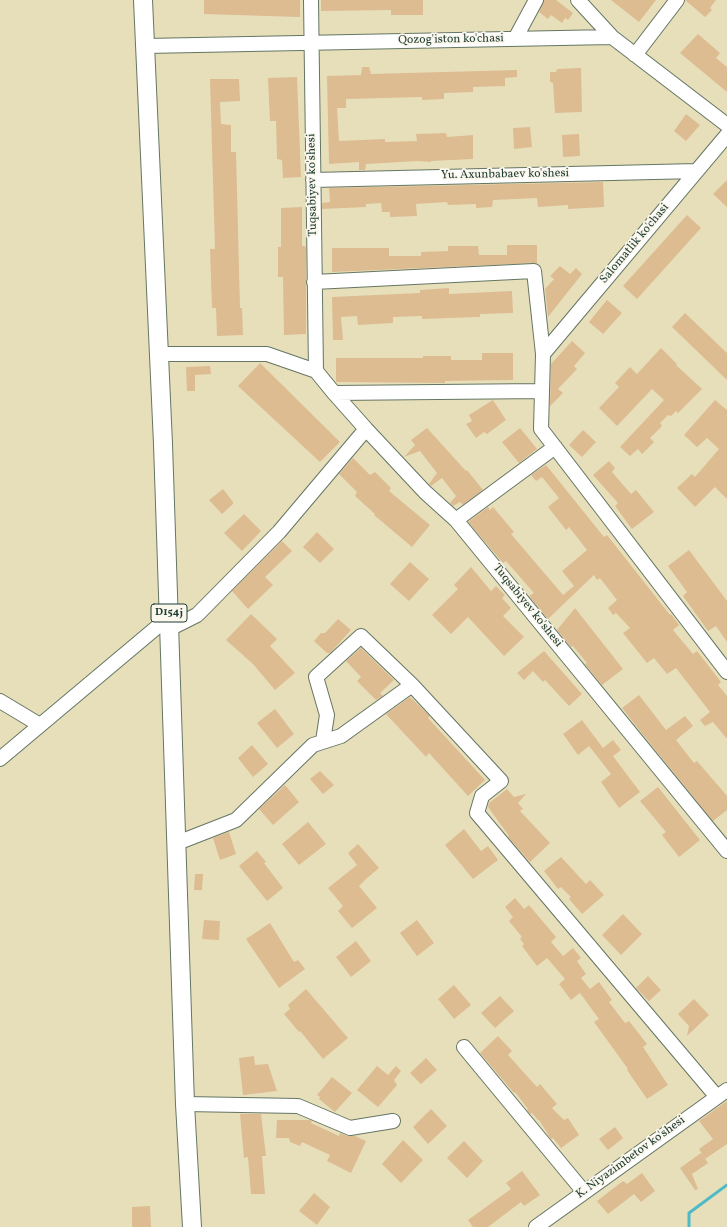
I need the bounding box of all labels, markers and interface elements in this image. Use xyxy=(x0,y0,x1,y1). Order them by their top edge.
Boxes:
street label: Qozog'iston ko'chasi xyxy=(398,32,504,48)
street label: Tuqsabiyev ko'shesi xyxy=(305,133,321,237)
street label: Yu. Axunbabaev ko'shesi xyxy=(441,167,569,183)
street label: Salomatlik ko'chasi xyxy=(597,201,673,287)
street label: Tuqsabiyev ko'shesi xyxy=(489,561,565,651)
road number: D154j xyxy=(151,604,187,622)
street label: K. Niyazimbetov ko'shesi xyxy=(574,1114,688,1202)

